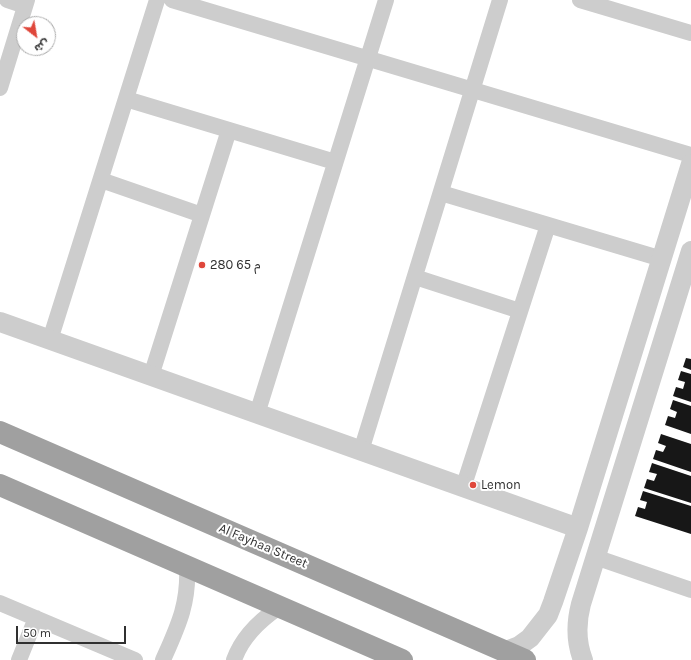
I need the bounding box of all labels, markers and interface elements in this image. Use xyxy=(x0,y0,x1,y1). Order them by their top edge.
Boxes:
north arrow xyxy=(16,16,56,56)
text: ش xyxy=(32,36,52,55)
place label: 280 م 65 xyxy=(210,257,260,273)
marker: 280 م 65 xyxy=(197,260,207,270)
place label: Lemon xyxy=(481,477,521,493)
marker: Lemon xyxy=(468,480,478,490)
street label: Al Fayhaa Street xyxy=(216,520,310,572)
scale bar xyxy=(18,618,128,644)
text: 50 m xyxy=(23,626,51,640)

